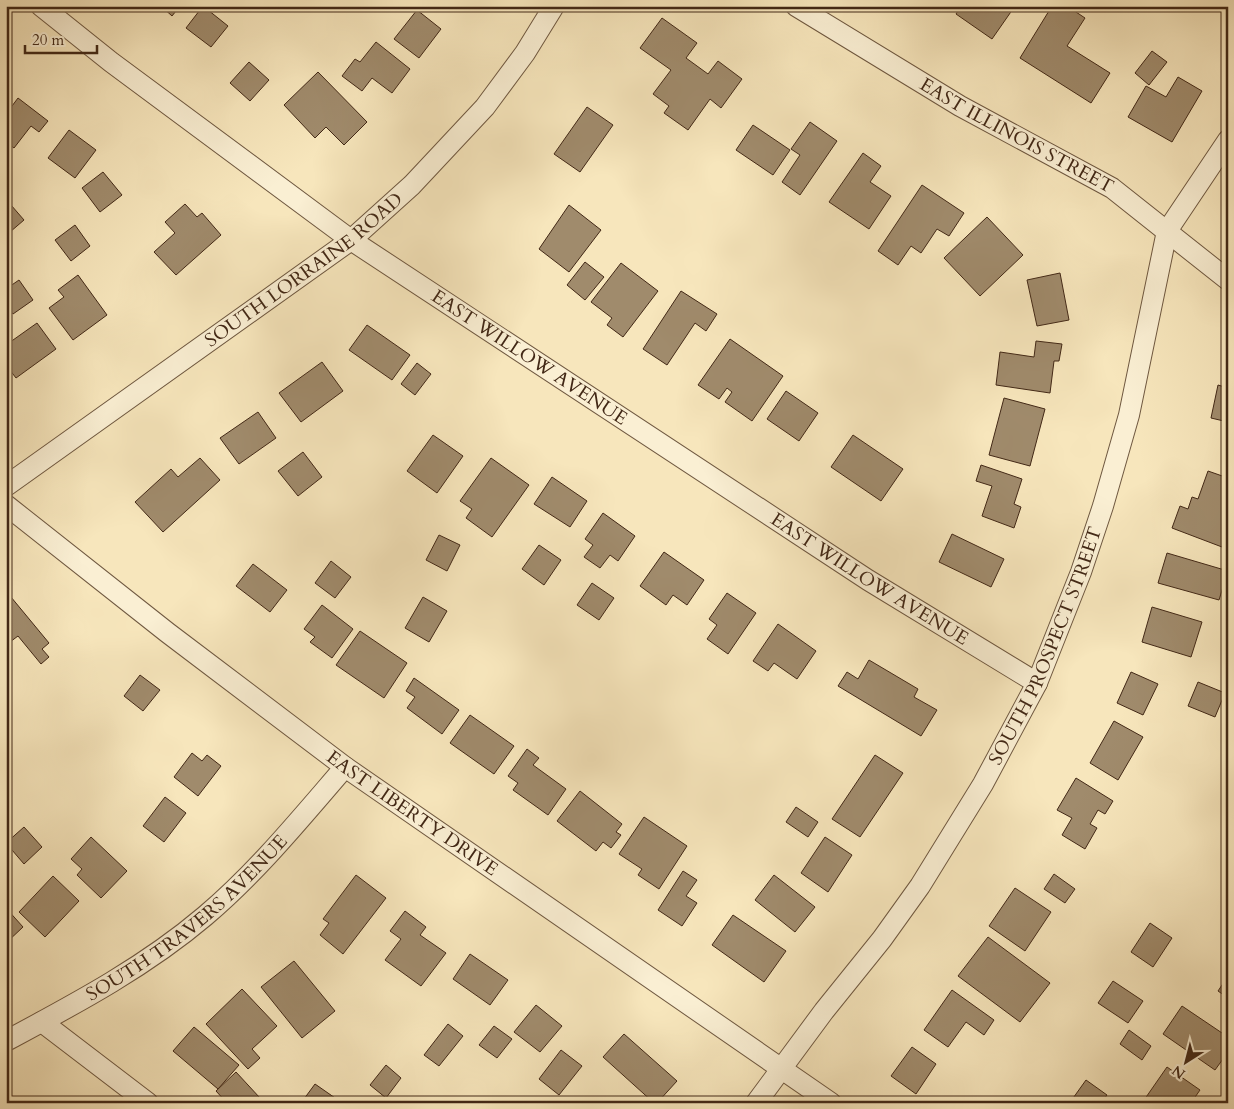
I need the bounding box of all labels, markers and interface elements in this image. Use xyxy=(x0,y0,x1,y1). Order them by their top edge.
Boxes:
scale bar xyxy=(25,22,98,54)
text: 20 m xyxy=(32,30,64,50)
street label: EAST ILLINOIS STREET xyxy=(915,72,1118,199)
street label: SOUTH LORRAINE ROAD xyxy=(199,187,408,353)
street label: EAST WILLOW AVENUE xyxy=(426,283,632,431)
street label: EAST WILLOW AVENUE xyxy=(766,506,973,651)
street label: SOUTH PROSPECT STREET xyxy=(983,523,1108,770)
street label: EAST LIBERTY DRIVE xyxy=(321,744,503,882)
street label: SOUTH TRAVERS AVENUE xyxy=(81,829,293,1007)
north arrow xyxy=(1162,1036,1212,1086)
text: N xyxy=(1168,1061,1189,1083)

